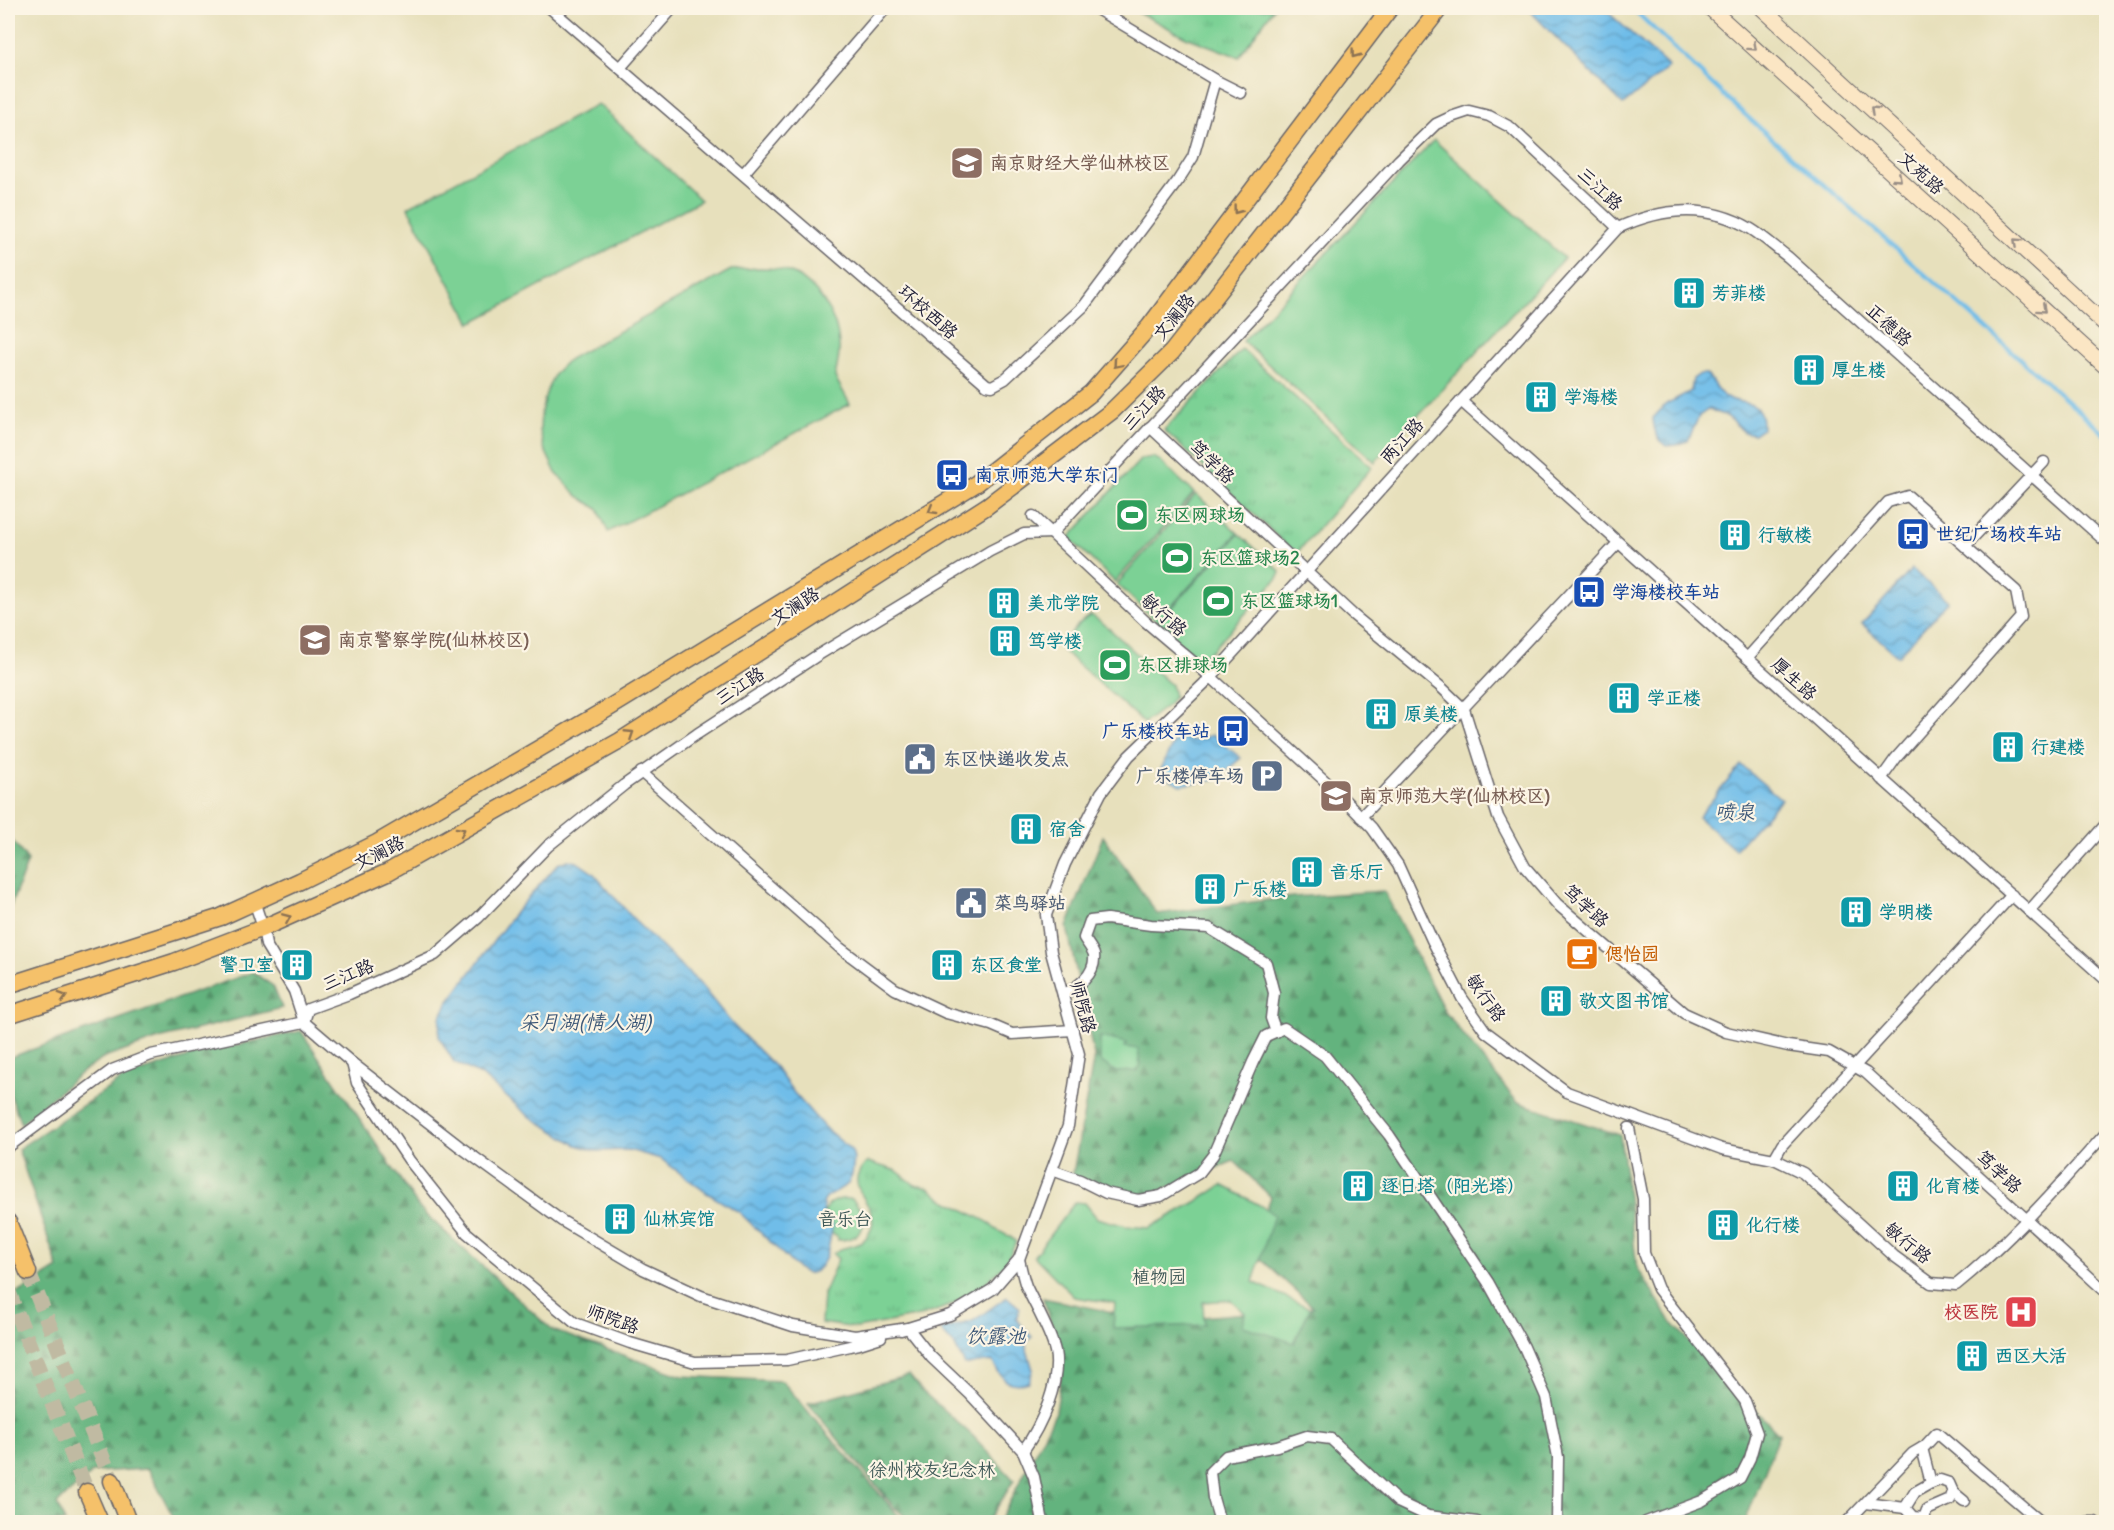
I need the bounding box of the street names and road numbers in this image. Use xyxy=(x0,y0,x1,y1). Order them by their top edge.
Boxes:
street label: 文苑路 xyxy=(1894,146,1949,199)
street label: 三江路 xyxy=(1573,162,1628,215)
street label: 环校西路 xyxy=(894,279,963,344)
street label: 文澜路 xyxy=(1148,288,1200,345)
street label: 正德路 xyxy=(1862,298,1917,351)
street label: 三江路 xyxy=(1117,380,1170,435)
street label: 两江路 xyxy=(1375,413,1428,468)
street label: 笃学路 xyxy=(1185,435,1240,488)
street label: 文澜路 xyxy=(766,581,824,630)
street label: 敏行路 xyxy=(1136,588,1192,641)
street label: 厚生路 xyxy=(1767,652,1822,705)
street label: 三江路 xyxy=(711,661,769,710)
street label: 文澜路 xyxy=(349,830,408,875)
street label: 笃学路 xyxy=(1559,879,1614,932)
street label: 三江路 xyxy=(318,953,377,996)
street label: 敏行路 xyxy=(1462,969,1511,1026)
street label: 师院路 xyxy=(1065,978,1102,1036)
street label: 笃学路 xyxy=(1972,1145,2027,1198)
street label: 敏行路 xyxy=(1880,1217,1937,1269)
street label: 师院路 xyxy=(584,1298,642,1339)

